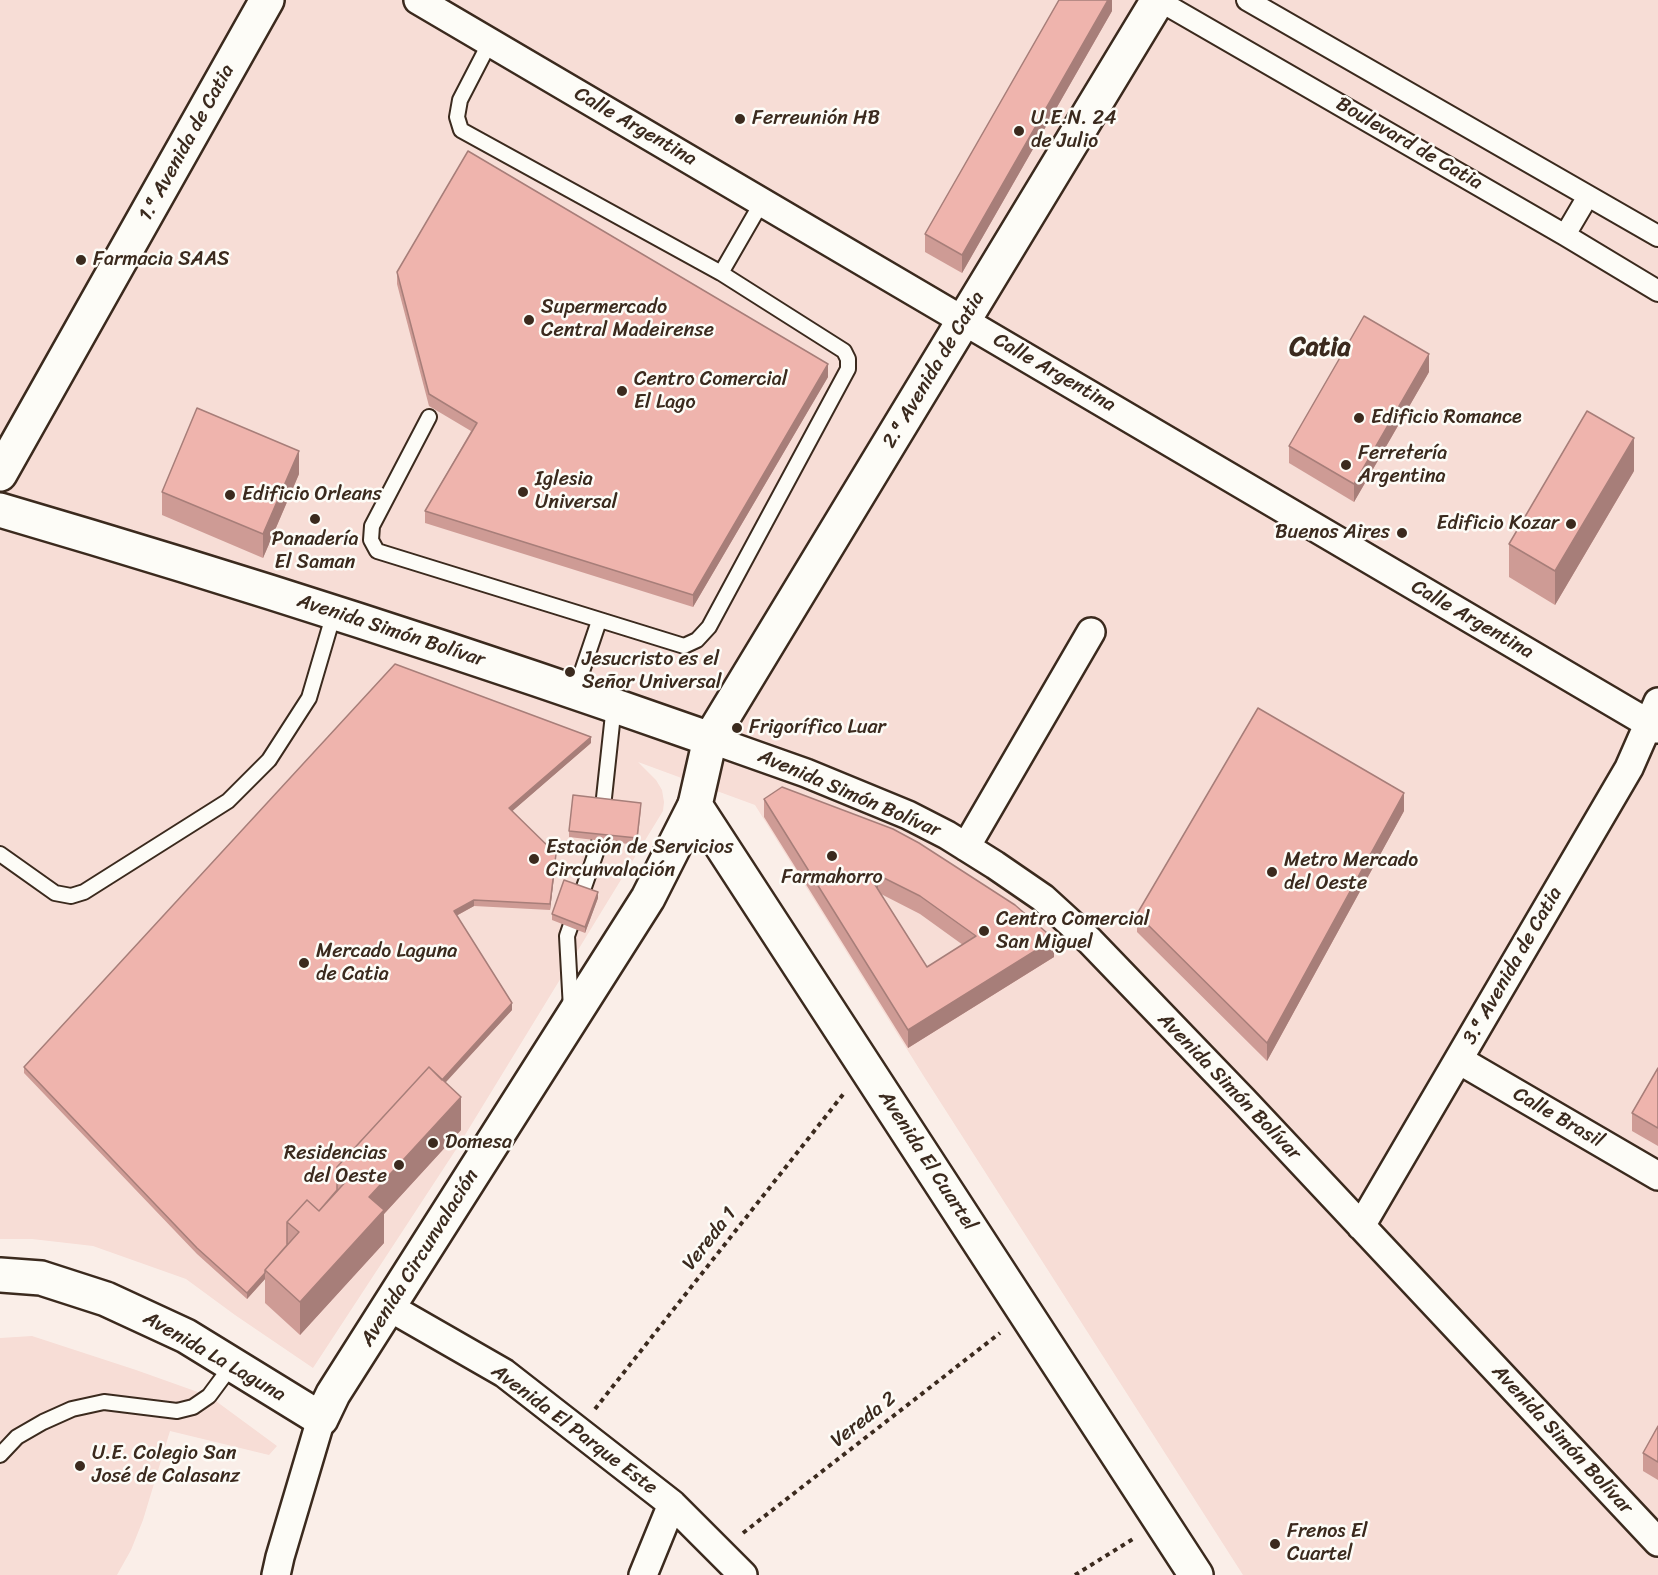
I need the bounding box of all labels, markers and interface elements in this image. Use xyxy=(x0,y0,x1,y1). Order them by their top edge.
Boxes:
street label: 1.ª Avenida de Catia xyxy=(134,61,240,225)
street label: Calle Argentina xyxy=(570,82,700,172)
street label: Boulevard de Catia xyxy=(1332,92,1486,196)
place label: Ferreunión HB xyxy=(752,107,880,131)
place label: U.E.N. 24 de Julio xyxy=(1031,107,1117,154)
marker: Ferreunión HB xyxy=(733,112,747,126)
marker: U.E.N. 24 de Julio xyxy=(1012,124,1026,138)
place label: Farmacia SAAS xyxy=(93,248,230,272)
marker: Farmacia SAAS xyxy=(74,253,88,267)
street label: 2.ª Avenida de Catia xyxy=(878,287,990,453)
place label: Supermercado Central Madeirense xyxy=(541,296,714,343)
marker: Supermercado Central Madeirense xyxy=(522,313,536,327)
street label: Calle Argentina xyxy=(989,328,1119,418)
district label: Catia xyxy=(1290,332,1350,364)
place label: Centro Comercial El Lago xyxy=(634,368,788,415)
marker: Centro Comercial El Lago xyxy=(615,384,629,398)
place label: Edificio Romance xyxy=(1371,406,1522,430)
marker: Edificio Romance xyxy=(1352,411,1366,425)
place label: Ferretería Argentina xyxy=(1358,442,1447,489)
marker: Ferretería Argentina xyxy=(1339,458,1353,472)
place label: Iglesia Universal xyxy=(535,468,617,515)
place label: Edificio Orleans xyxy=(242,483,382,507)
marker: Iglesia Universal xyxy=(516,485,530,499)
marker: Edificio Orleans xyxy=(223,488,237,502)
marker: Panadería El Saman xyxy=(308,512,322,526)
place label: Edificio Kozar xyxy=(1436,512,1559,536)
marker: Edificio Kozar xyxy=(1564,517,1578,531)
place label: Buenos Aires xyxy=(1275,521,1390,545)
marker: Buenos Aires xyxy=(1395,526,1409,540)
place label: Panadería El Saman xyxy=(272,528,358,575)
street label: Calle Argentina xyxy=(1407,575,1537,665)
street label: Avenida Simón Bolívar xyxy=(294,589,488,673)
place label: Jesucristo es el Señor Universal xyxy=(582,648,721,695)
marker: Jesucristo es el Señor Universal xyxy=(563,665,577,679)
place label: Frigorífico Luar xyxy=(749,716,886,740)
marker: Frigorífico Luar xyxy=(730,721,744,735)
street label: Avenida Simón Bolívar xyxy=(754,745,944,843)
place label: Estación de Servicios Circunvalación xyxy=(546,836,733,883)
marker: Farmahorro xyxy=(825,849,839,863)
place label: Metro Mercado del Oeste xyxy=(1284,849,1418,896)
marker: Estación de Servicios Circunvalación xyxy=(527,852,541,866)
marker: Metro Mercado del Oeste xyxy=(1265,865,1279,879)
place label: Farmahorro xyxy=(781,866,883,890)
street label: 3.ª Avenida de Catia xyxy=(1458,883,1568,1049)
place label: Centro Comercial San Miguel xyxy=(996,908,1150,955)
marker: Centro Comercial San Miguel xyxy=(977,924,991,938)
place label: Mercado Laguna de Catia xyxy=(316,940,457,987)
marker: Mercado Laguna de Catia xyxy=(297,956,311,970)
street label: Avenida Simón Bolívar xyxy=(1152,1008,1306,1166)
street label: Calle Brasil xyxy=(1508,1082,1608,1154)
street label: Avenida El Cuartel xyxy=(873,1086,981,1236)
place label: Domesa xyxy=(445,1131,512,1155)
marker: Domesa xyxy=(426,1136,440,1150)
place label: Residencias del Oeste xyxy=(284,1142,387,1189)
marker: Residencias del Oeste xyxy=(392,1158,406,1172)
street label: Avenida Circunvalación xyxy=(356,1165,484,1351)
street label: Vereda 1 xyxy=(678,1203,742,1275)
street label: Avenida La Laguna xyxy=(139,1307,289,1407)
street label: Avenida El Parque Este xyxy=(486,1360,662,1500)
street label: Avenida Simón Bolívar xyxy=(1486,1360,1638,1520)
street label: Vereda 2 xyxy=(827,1387,901,1453)
place label: U.E. Colegio San José de Calasanz xyxy=(92,1442,240,1489)
marker: U.E. Colegio San José de Calasanz xyxy=(73,1459,87,1473)
place label: Frenos El Cuartel xyxy=(1287,1520,1368,1567)
marker: Frenos El Cuartel xyxy=(1268,1537,1282,1551)

